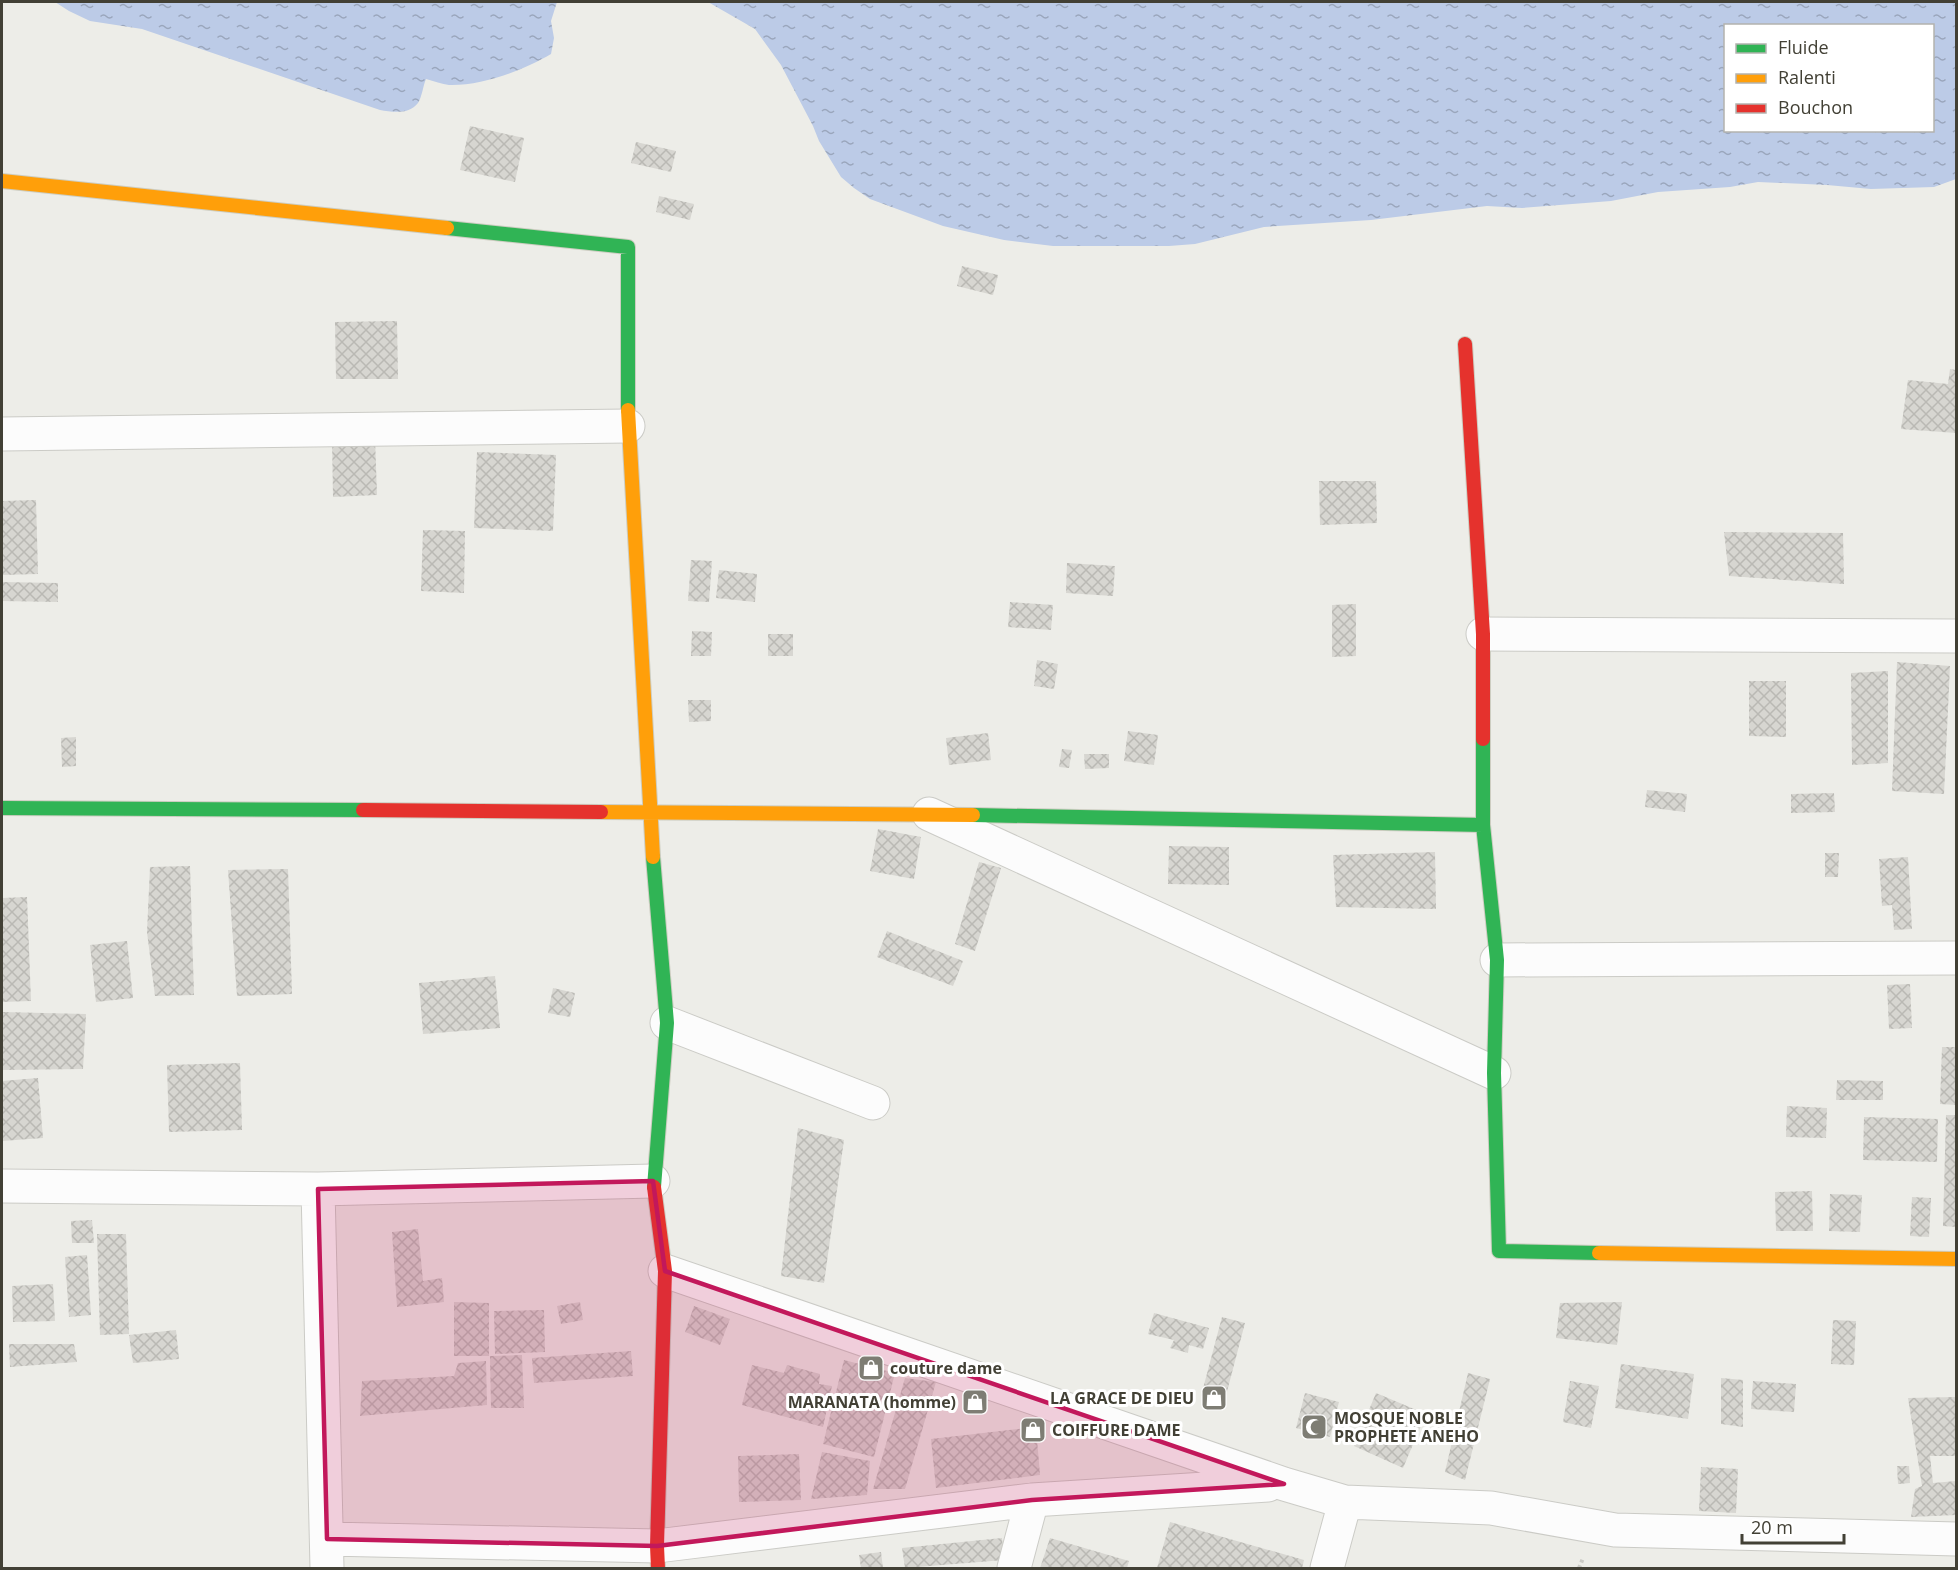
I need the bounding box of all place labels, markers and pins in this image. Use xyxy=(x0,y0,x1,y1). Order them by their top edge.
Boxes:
shop icon: couture dame xyxy=(856,1353,886,1383)
place label: couture dame xyxy=(890,1357,1002,1379)
shop icon: LA GRACE DE DIEU xyxy=(1199,1383,1229,1413)
shop icon: MARANATA (homme) xyxy=(960,1387,990,1417)
place label: LA GRACE DE DIEU xyxy=(1050,1387,1194,1409)
place label: MARANATA (homme) xyxy=(788,1391,956,1413)
place label: MOSQUE NOBLE PROPHETE ANEHO xyxy=(1334,1407,1479,1447)
mosque icon: MOSQUE NOBLE PROPHETE ANEHO xyxy=(1299,1412,1329,1442)
shop icon: COIFFURE DAME xyxy=(1018,1415,1048,1445)
place label: COIFFURE DAME xyxy=(1052,1419,1181,1441)

